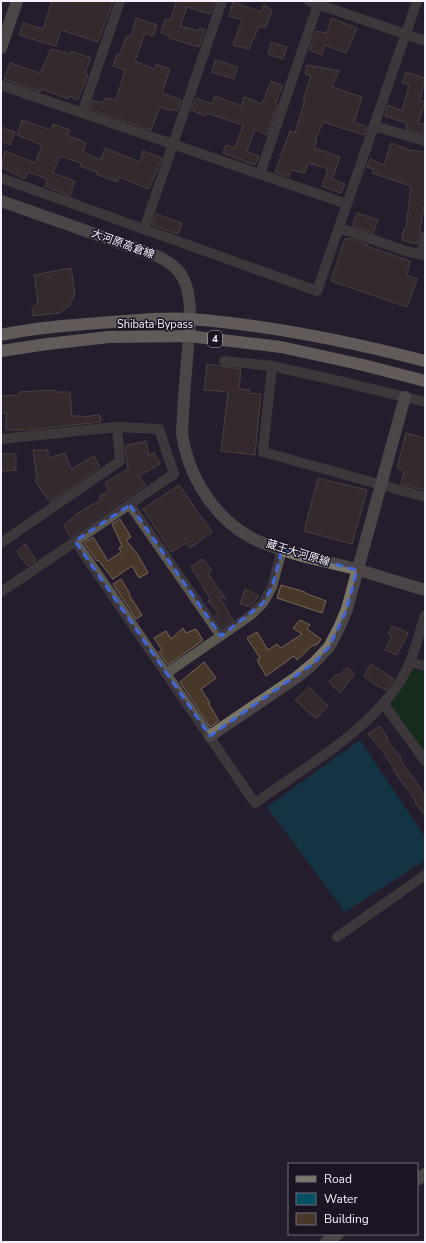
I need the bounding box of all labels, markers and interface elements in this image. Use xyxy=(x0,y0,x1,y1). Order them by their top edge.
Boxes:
street label: 大河原高倉線 xyxy=(89,226,157,262)
street label: Shibata Bypass xyxy=(117,317,193,332)
road number: 4 xyxy=(208,331,222,347)
street label: 蔵王大河原線 xyxy=(264,536,332,570)
legend xyxy=(288,1163,418,1235)
text: Road xyxy=(324,1171,352,1187)
text: Water xyxy=(324,1191,358,1207)
text: Building xyxy=(324,1211,369,1227)

